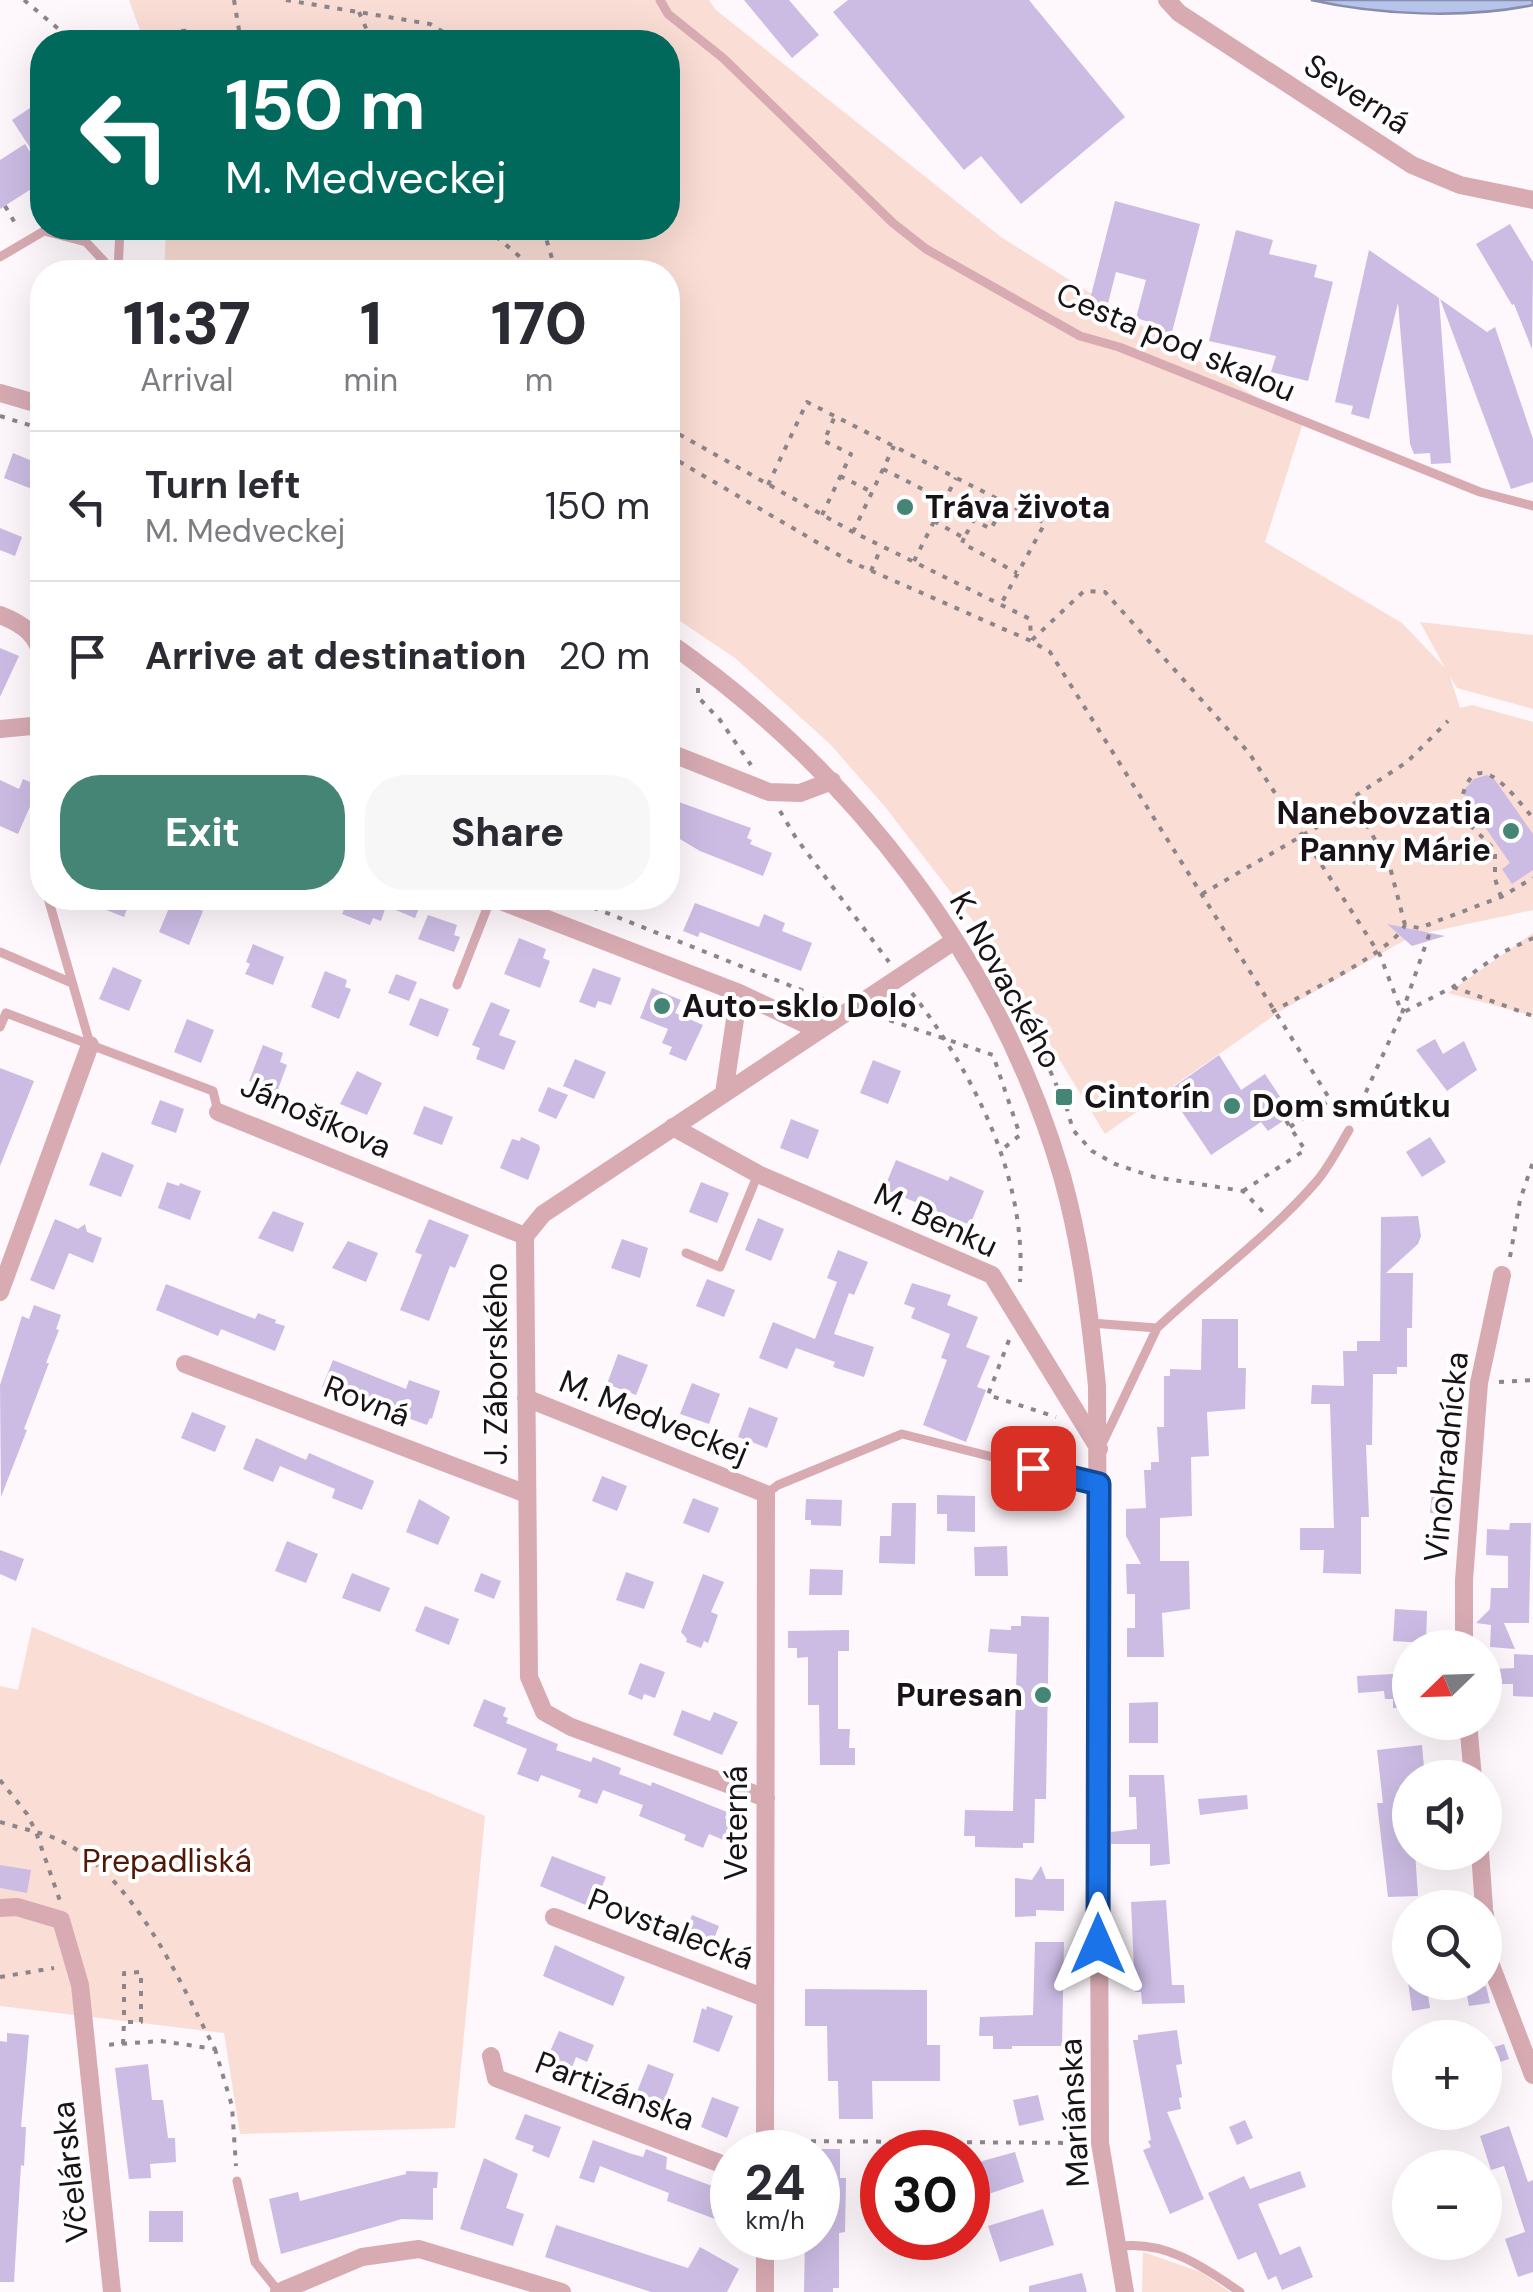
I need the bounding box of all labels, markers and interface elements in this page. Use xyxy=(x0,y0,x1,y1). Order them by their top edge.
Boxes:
street label: Severná xyxy=(1296,44,1418,144)
text: 150 m xyxy=(225,60,426,151)
icon: left xyxy=(60,70,190,200)
text: M. Medveckej xyxy=(225,148,507,207)
street label: Cesta pod skalou xyxy=(1050,273,1302,411)
text: 11:37 xyxy=(123,284,251,363)
text: 1 xyxy=(360,284,382,363)
text: 170 xyxy=(491,284,587,363)
text: Arrival xyxy=(140,359,233,401)
text: min xyxy=(343,359,398,401)
text: m xyxy=(525,359,553,401)
text: Turn left xyxy=(145,460,301,510)
icon: left xyxy=(60,479,115,534)
text: 150 m xyxy=(545,481,650,531)
place label: Tráva života xyxy=(925,486,1111,528)
marker: Tráva života xyxy=(894,496,916,518)
text: M. Medveckej xyxy=(145,510,345,552)
icon: arrive xyxy=(60,629,115,684)
text: Arrive at destination xyxy=(145,631,527,681)
text: 20 m xyxy=(559,631,650,681)
button: Exit xyxy=(60,775,345,890)
button: Share xyxy=(365,775,650,890)
place label: Nanebovzatia Panny Márie xyxy=(1276,792,1491,871)
marker: Nanebovzatia Panny Márie xyxy=(1500,820,1522,842)
street label: K. Novackého xyxy=(940,884,1072,1076)
place label: Auto-sklo Dolo xyxy=(682,985,917,1027)
marker: Auto-sklo Dolo xyxy=(651,995,673,1017)
street label: Jánošíkova xyxy=(234,1064,398,1168)
place label: Cintorín xyxy=(1084,1076,1210,1118)
place label: Dom smútku xyxy=(1252,1085,1451,1127)
marker: Cintorín xyxy=(1053,1086,1075,1108)
marker: Dom smútku xyxy=(1221,1095,1243,1117)
street label: M. Benku xyxy=(867,1173,1005,1267)
street label: J. Záborského xyxy=(475,1263,517,1465)
street label: Vinohradnícka xyxy=(1414,1350,1478,1564)
street label: M. Medveckej xyxy=(553,1360,755,1474)
street label: Rovná xyxy=(318,1365,416,1437)
pin xyxy=(991,1426,1076,1511)
icon: arrive xyxy=(1006,1441,1061,1496)
north arrow xyxy=(1392,1630,1502,1740)
map controls xyxy=(1392,1630,1502,2260)
place label: Puresan xyxy=(896,1674,1023,1716)
marker: Puresan xyxy=(1032,1684,1054,1706)
button: sound xyxy=(1392,1760,1502,1870)
street label: Veterná xyxy=(715,1766,757,1880)
park label: Prepadliská xyxy=(82,1840,252,1882)
street label: Povstalecká xyxy=(582,1878,760,1980)
button: search xyxy=(1392,1890,1502,2000)
position arrow xyxy=(1046,1892,1150,1996)
button: + xyxy=(1392,2020,1502,2130)
street label: Mariánska xyxy=(1049,2037,1099,2189)
street label: Partizánska xyxy=(529,2041,701,2141)
street label: Včelárska xyxy=(42,2099,98,2245)
speed limit sign: 30 xyxy=(860,2130,990,2260)
text: 24 xyxy=(745,2150,806,2216)
button: − xyxy=(1392,2150,1502,2260)
text: km/h xyxy=(745,2204,805,2237)

